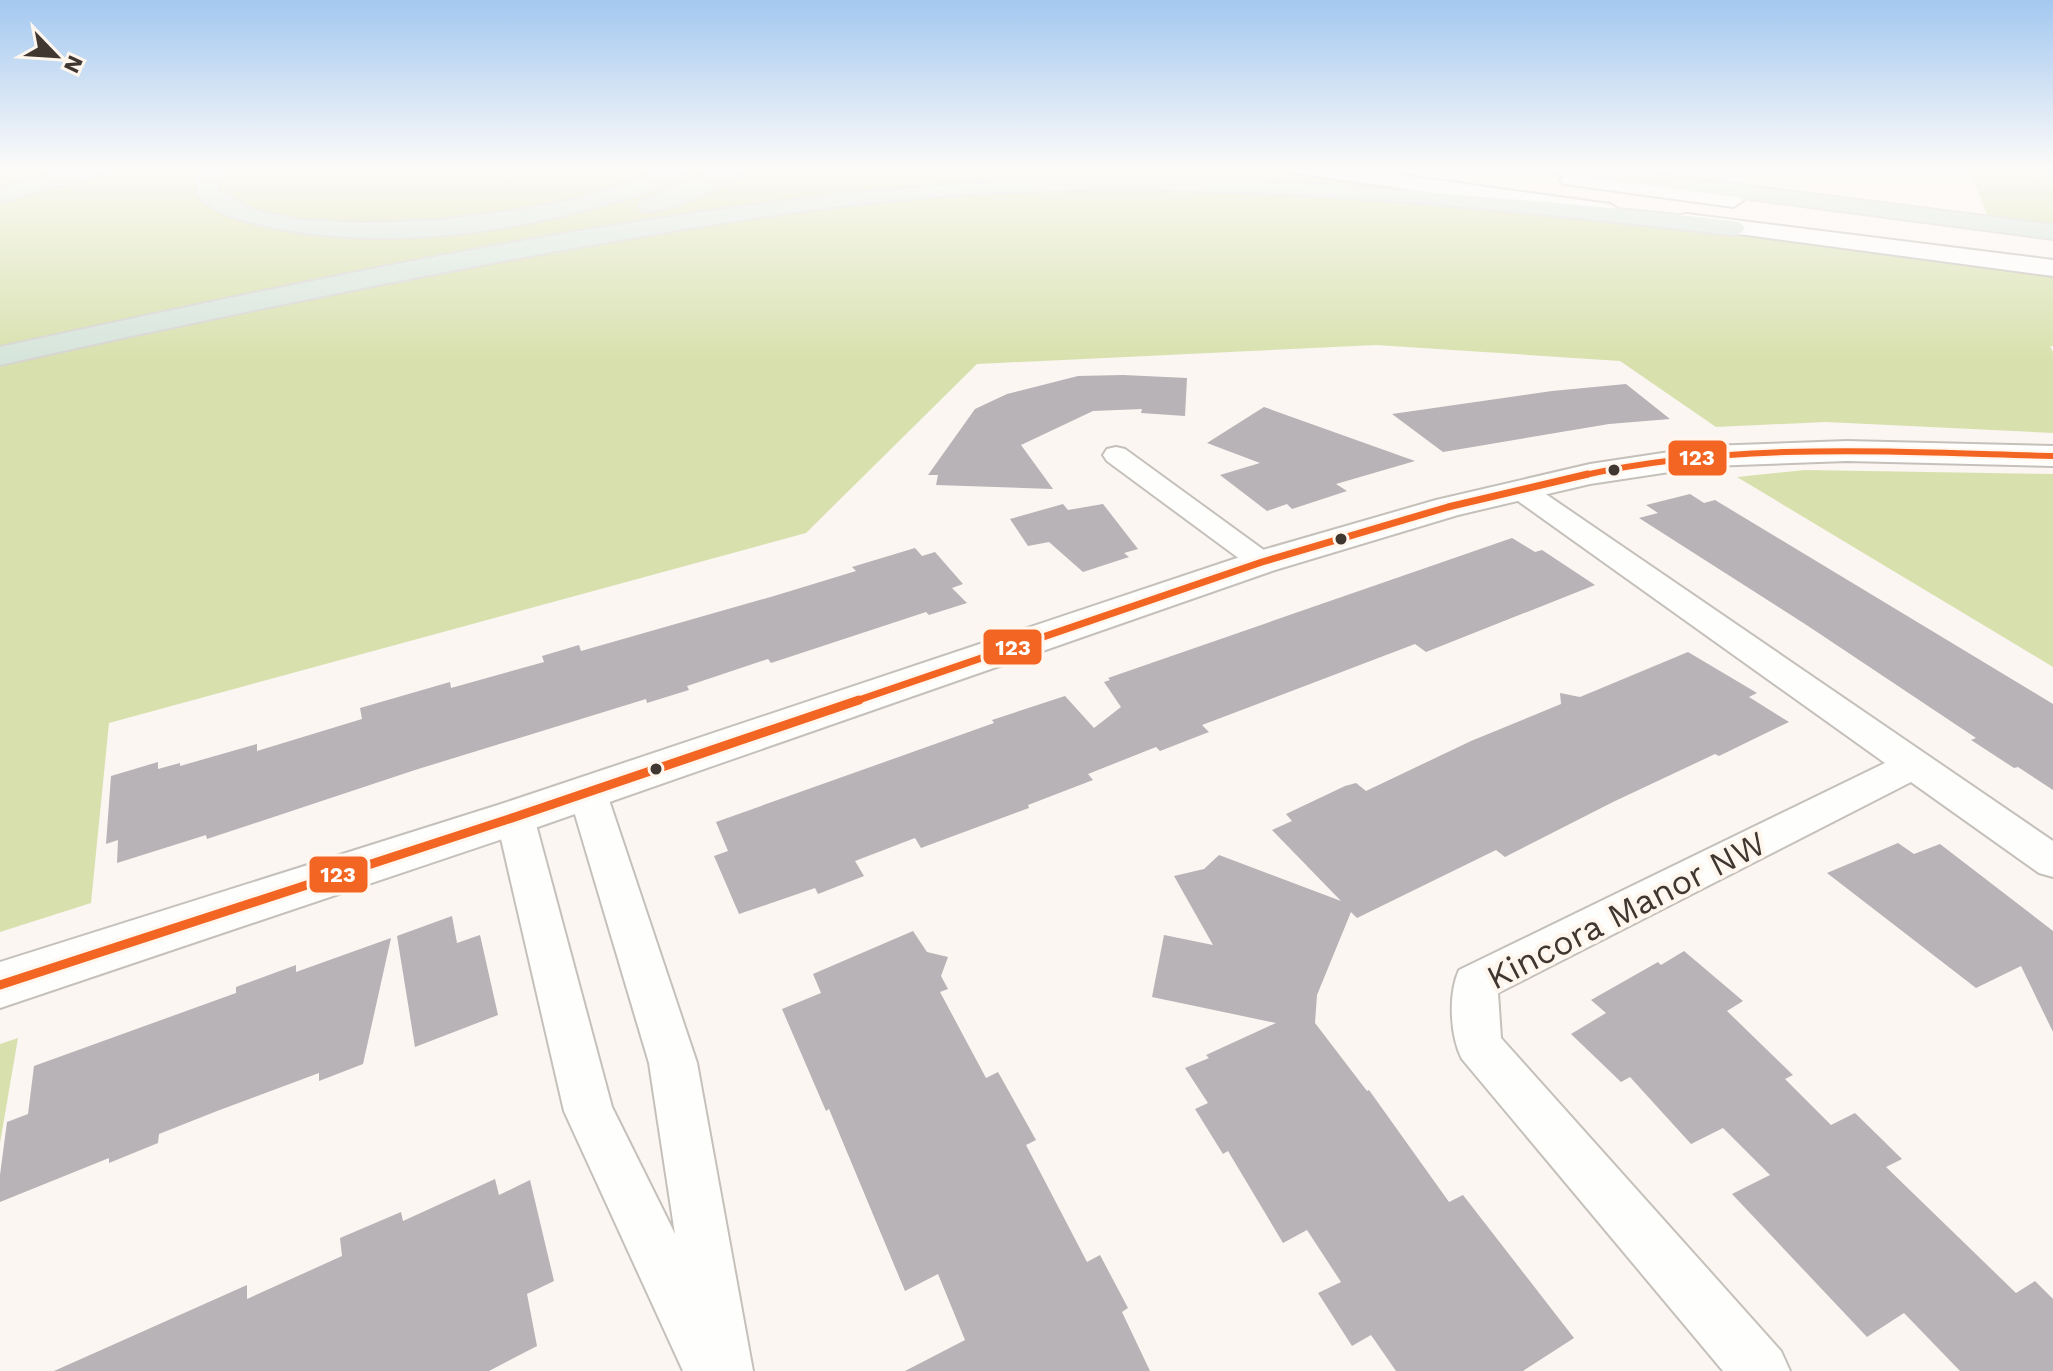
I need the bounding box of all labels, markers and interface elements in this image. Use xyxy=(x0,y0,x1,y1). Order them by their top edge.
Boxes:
north arrow xyxy=(16,16,96,96)
text: N xyxy=(59,52,88,77)
line badge: 123 xyxy=(1667,439,1728,477)
text: 123 xyxy=(1679,445,1715,470)
unlabelled marker xyxy=(1606,462,1622,478)
unlabelled marker xyxy=(1333,531,1349,547)
line badge: 123 xyxy=(982,628,1043,666)
text: 123 xyxy=(995,635,1031,660)
unlabelled marker xyxy=(648,761,664,777)
street label: Kincora Manor NW xyxy=(1480,822,1772,998)
line badge: 123 xyxy=(308,855,369,894)
text: 123 xyxy=(320,862,356,887)

